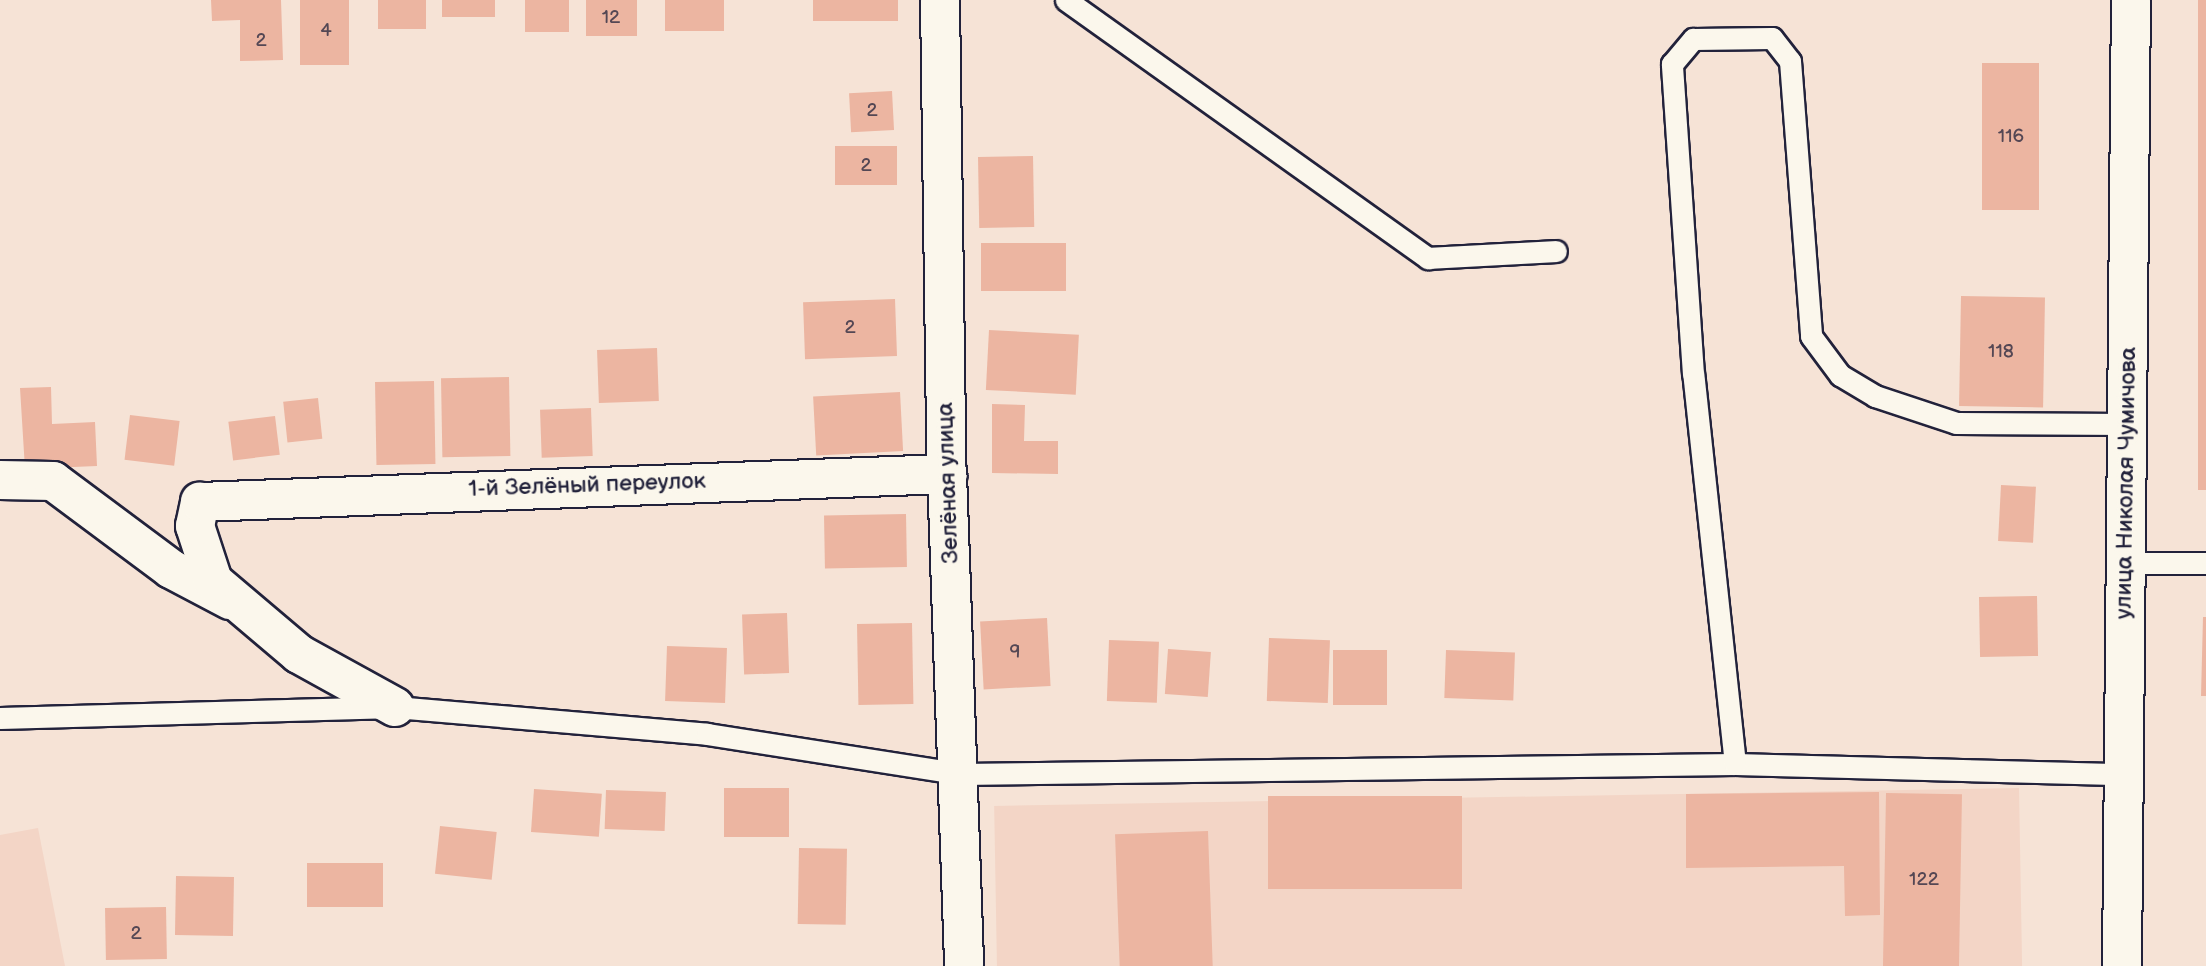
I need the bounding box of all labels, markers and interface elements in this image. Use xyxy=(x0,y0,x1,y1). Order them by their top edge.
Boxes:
house number: 12 xyxy=(602,7,620,29)
house number: 4 xyxy=(320,20,332,42)
house number: 2 xyxy=(255,30,267,52)
house number: 2 xyxy=(866,100,878,122)
house number: 116 xyxy=(1998,126,2024,148)
house number: 2 xyxy=(860,155,872,177)
house number: 2 xyxy=(844,317,856,339)
house number: 118 xyxy=(1988,341,2014,363)
street label: улица Николая Чумичова xyxy=(2110,347,2142,619)
street label: Зелёная улица xyxy=(931,402,965,564)
street label: 1-й Зелёный переулок xyxy=(468,467,706,503)
house number: 9 xyxy=(1010,642,1020,664)
house number: 122 xyxy=(1909,869,1939,891)
house number: 2 xyxy=(130,923,142,945)

